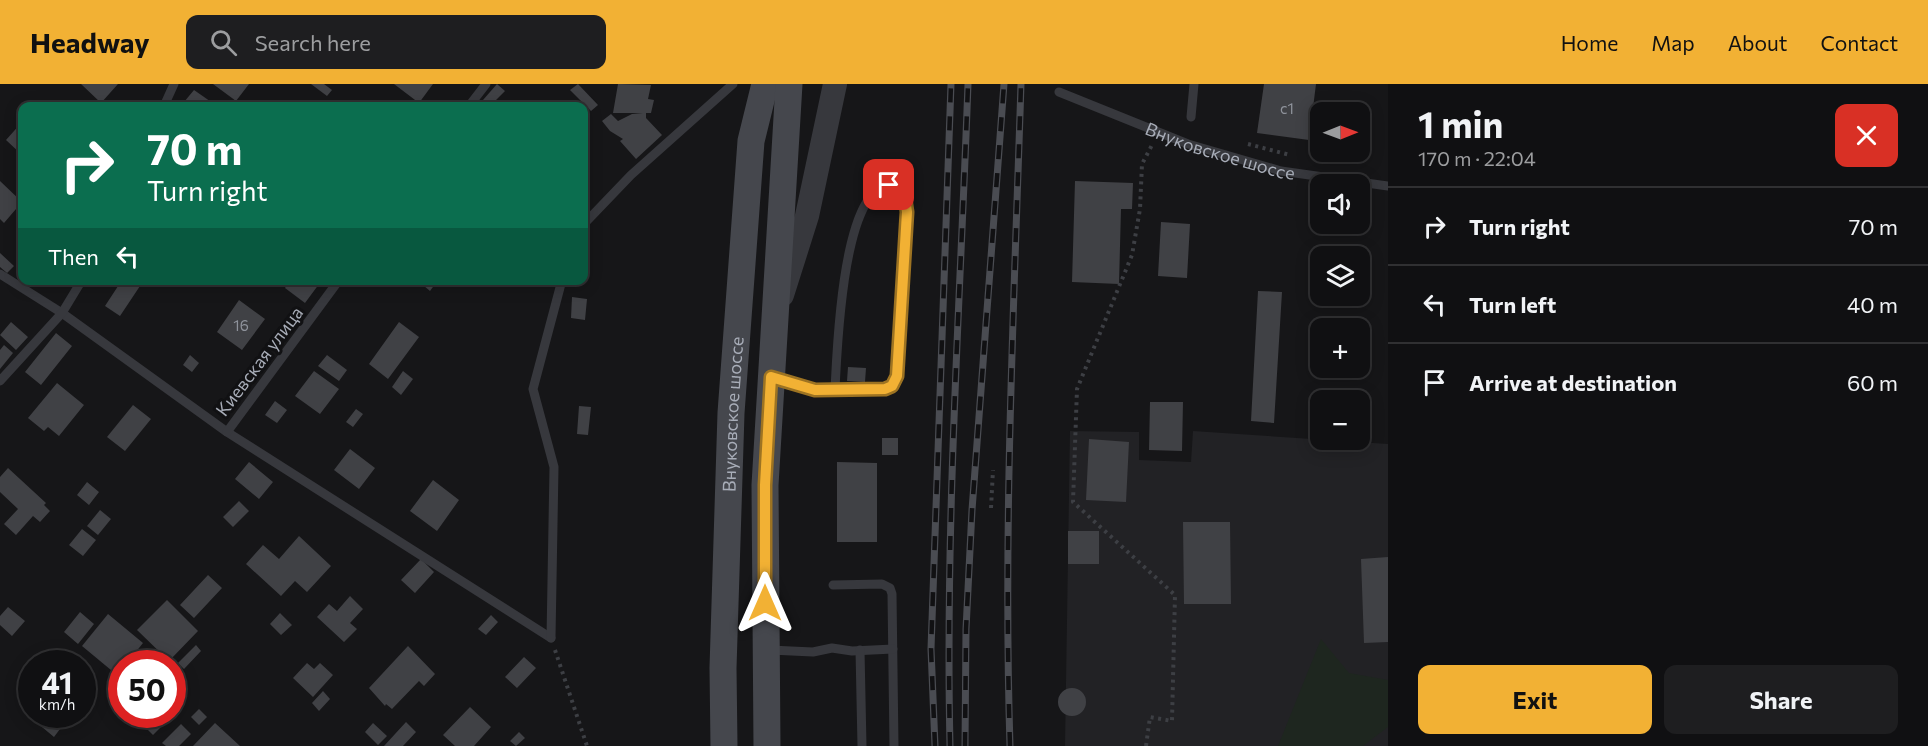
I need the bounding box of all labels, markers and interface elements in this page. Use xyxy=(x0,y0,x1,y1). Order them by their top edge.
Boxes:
search box xyxy=(186,15,606,69)
text: Headway xyxy=(30,25,150,59)
icon: search xyxy=(207,26,240,59)
text: Search here xyxy=(255,29,371,56)
text: Home xyxy=(1561,30,1618,55)
text: Map xyxy=(1651,30,1695,55)
text: About xyxy=(1728,30,1787,55)
text: Contact xyxy=(1820,30,1898,55)
house number: с1 xyxy=(1280,99,1294,117)
text: 1 min xyxy=(1418,101,1503,145)
north arrow xyxy=(1310,102,1370,162)
map controls xyxy=(1310,102,1370,450)
button: close xyxy=(1835,104,1898,167)
street label: Внуковское шоссе xyxy=(1142,117,1296,184)
text: 70 m xyxy=(147,122,242,174)
icon: right xyxy=(48,126,126,204)
text: 170 m · 22:04 xyxy=(1418,146,1536,170)
pin xyxy=(863,159,914,210)
icon: arrive xyxy=(872,168,905,201)
text: Turn right xyxy=(147,174,267,207)
button: sound xyxy=(1310,174,1370,234)
icon: right xyxy=(1418,210,1451,243)
text: Turn right xyxy=(1469,213,1570,240)
text: 70 m xyxy=(1849,213,1898,240)
icon: left xyxy=(111,240,144,273)
text: Then xyxy=(48,243,99,270)
button: layers xyxy=(1310,246,1370,306)
icon: left xyxy=(1418,288,1451,321)
text: Turn left xyxy=(1469,291,1556,318)
text: 40 m xyxy=(1847,291,1898,318)
street label: Киевская улица xyxy=(211,302,307,420)
house number: 16 xyxy=(233,316,249,334)
button: + xyxy=(1310,318,1370,378)
street label: Внуковское шоссе xyxy=(718,336,748,492)
icon: arrive xyxy=(1418,366,1451,399)
text: Arrive at destination xyxy=(1469,369,1677,396)
text: 60 m xyxy=(1847,369,1898,396)
button: − xyxy=(1310,390,1370,450)
position arrow xyxy=(733,571,797,635)
speed limit sign: 50 xyxy=(108,650,186,728)
text: 41 xyxy=(41,663,73,700)
button: Exit xyxy=(1418,665,1652,734)
button: Share xyxy=(1664,665,1898,734)
text: km/h xyxy=(39,695,75,713)

